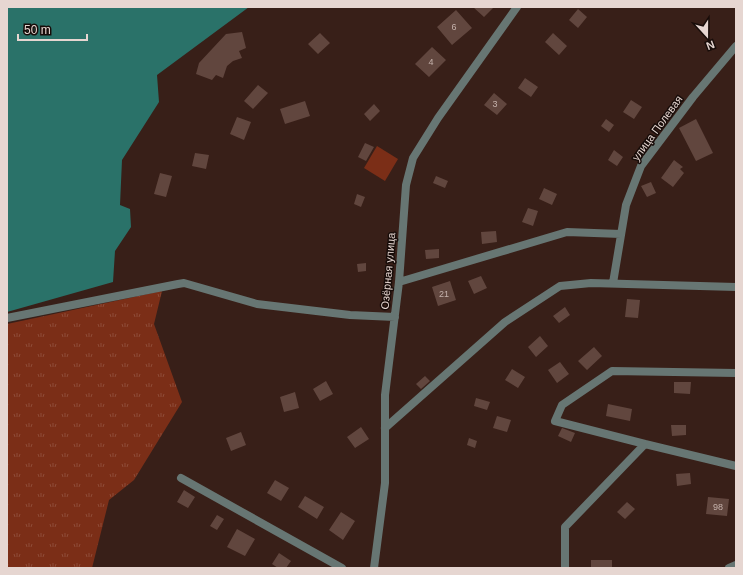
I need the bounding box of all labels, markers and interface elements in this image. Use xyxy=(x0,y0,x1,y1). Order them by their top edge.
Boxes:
scale bar xyxy=(18,16,87,42)
north arrow xyxy=(687,16,727,56)
house number: 6 xyxy=(451,22,457,32)
text: 50 m xyxy=(24,23,51,37)
text: N xyxy=(705,38,716,52)
house number: 4 xyxy=(428,57,434,67)
street label: улица Полевая xyxy=(629,93,685,163)
house number: 3 xyxy=(492,99,498,109)
street label: Озёрная улица xyxy=(379,231,397,310)
house number: 21 xyxy=(439,289,449,299)
house number: 98 xyxy=(713,502,723,512)

